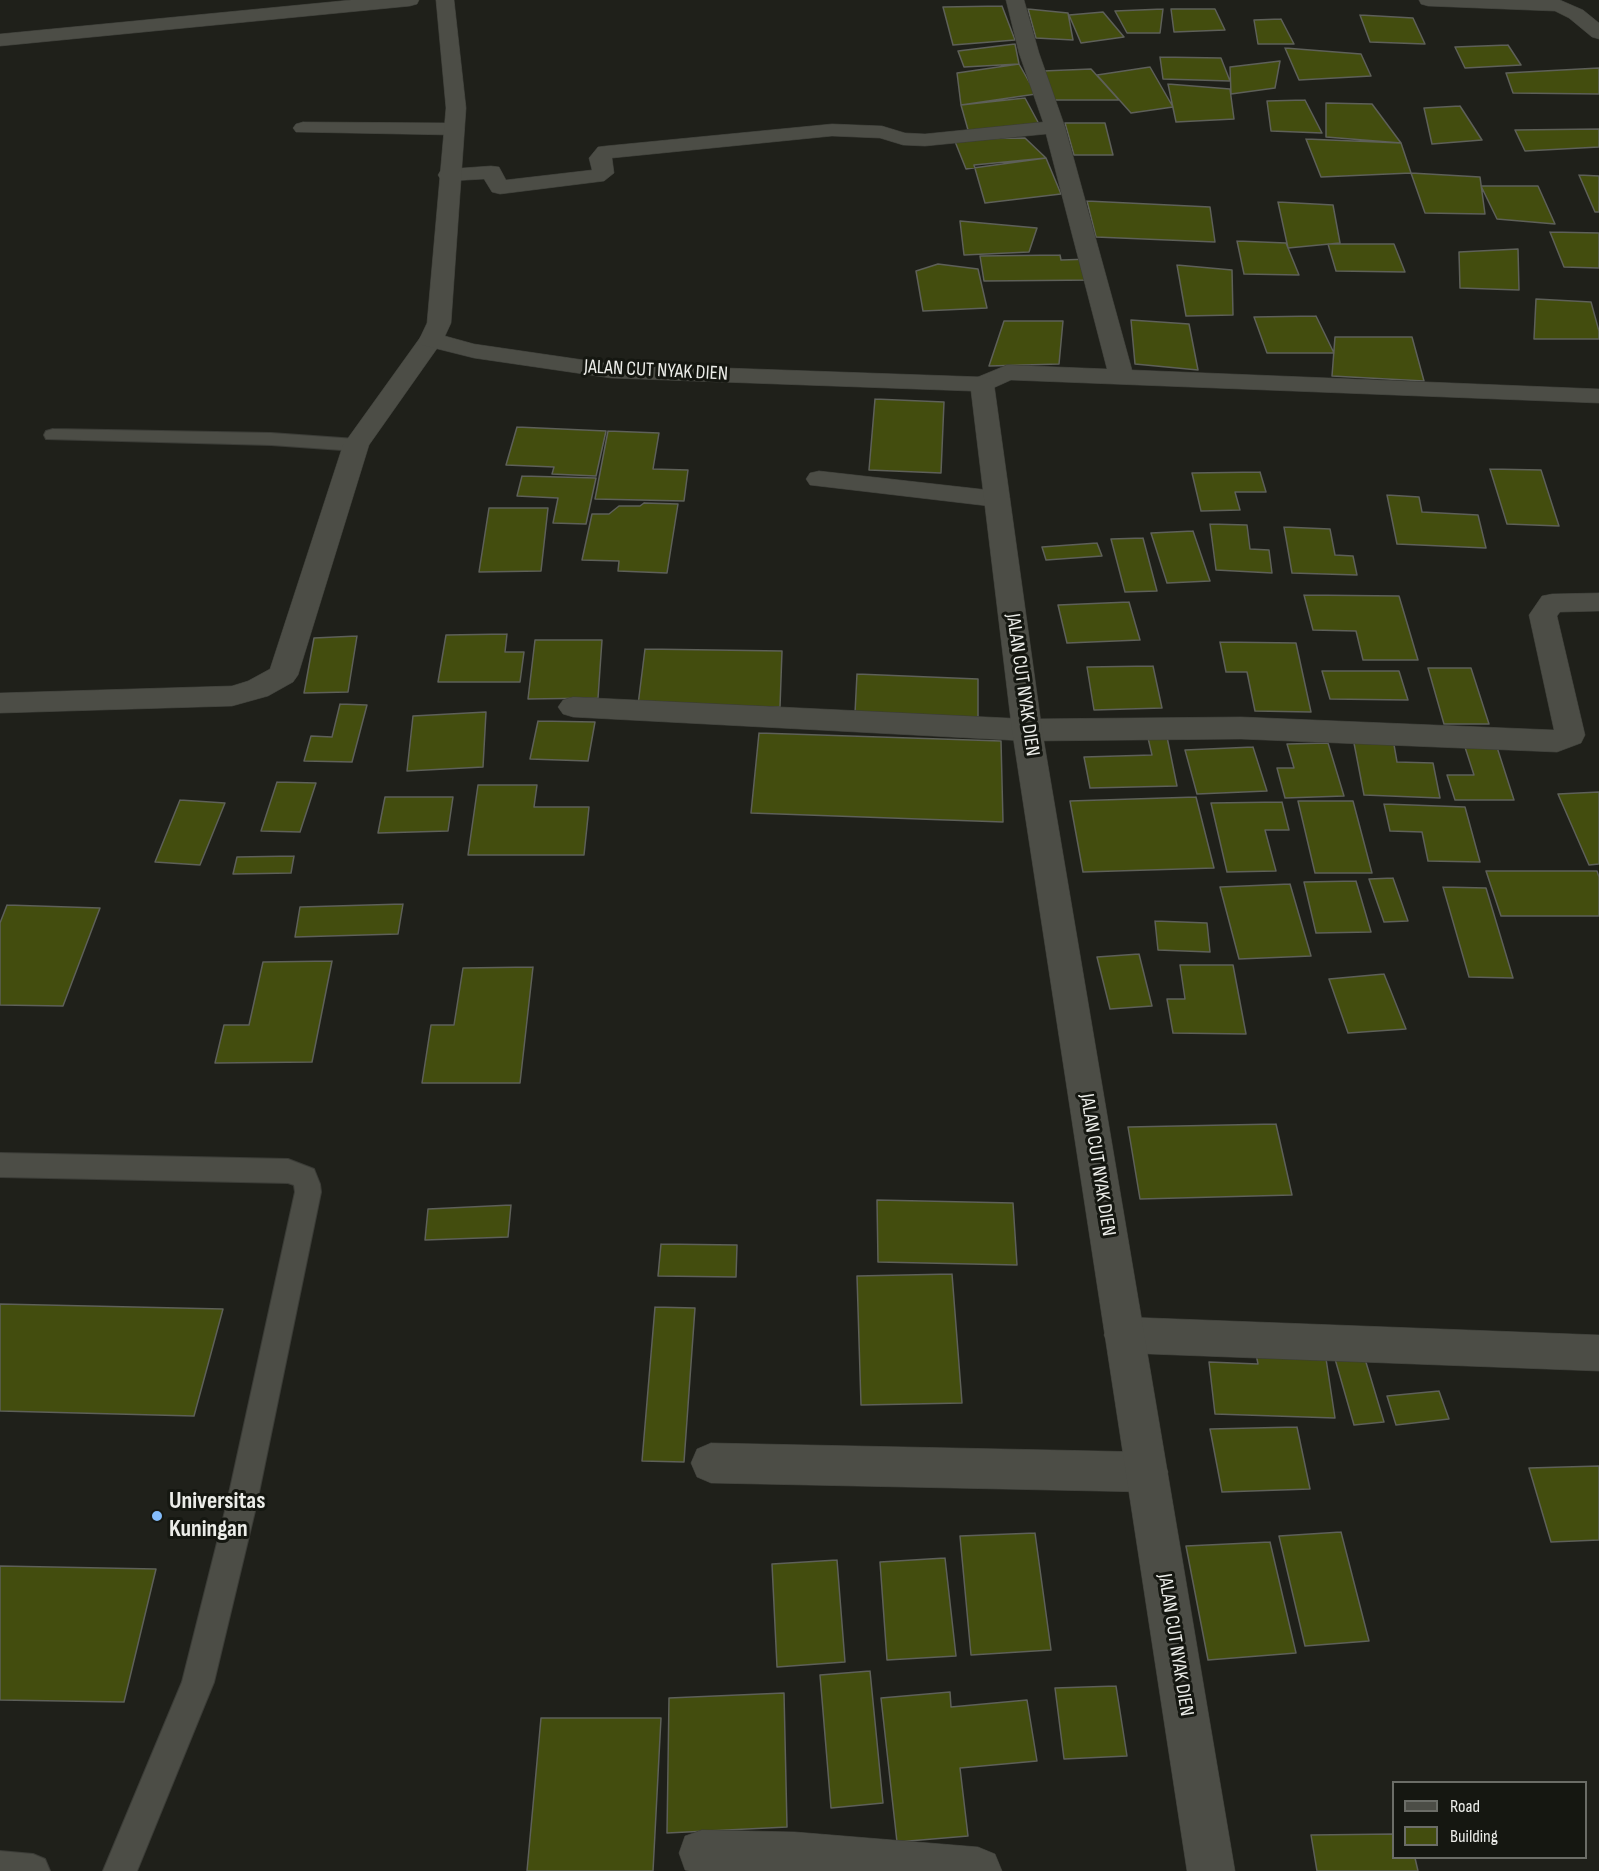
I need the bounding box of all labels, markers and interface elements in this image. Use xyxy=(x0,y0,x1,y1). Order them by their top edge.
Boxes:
street label: JALAN CUT NYAK DIEN xyxy=(584,355,728,387)
street label: JALAN CUT NYAK DIEN xyxy=(1000,612,1044,758)
street label: JALAN CUT NYAK DIEN xyxy=(1074,1092,1120,1238)
place label: Universitas Kuningan xyxy=(169,1488,265,1544)
marker: Universitas Kuningan xyxy=(150,1509,164,1523)
street label: JALAN CUT NYAK DIEN xyxy=(1152,1572,1198,1718)
legend xyxy=(1392,1781,1587,1859)
text: Road xyxy=(1450,1796,1480,1817)
text: Building xyxy=(1450,1826,1498,1847)

